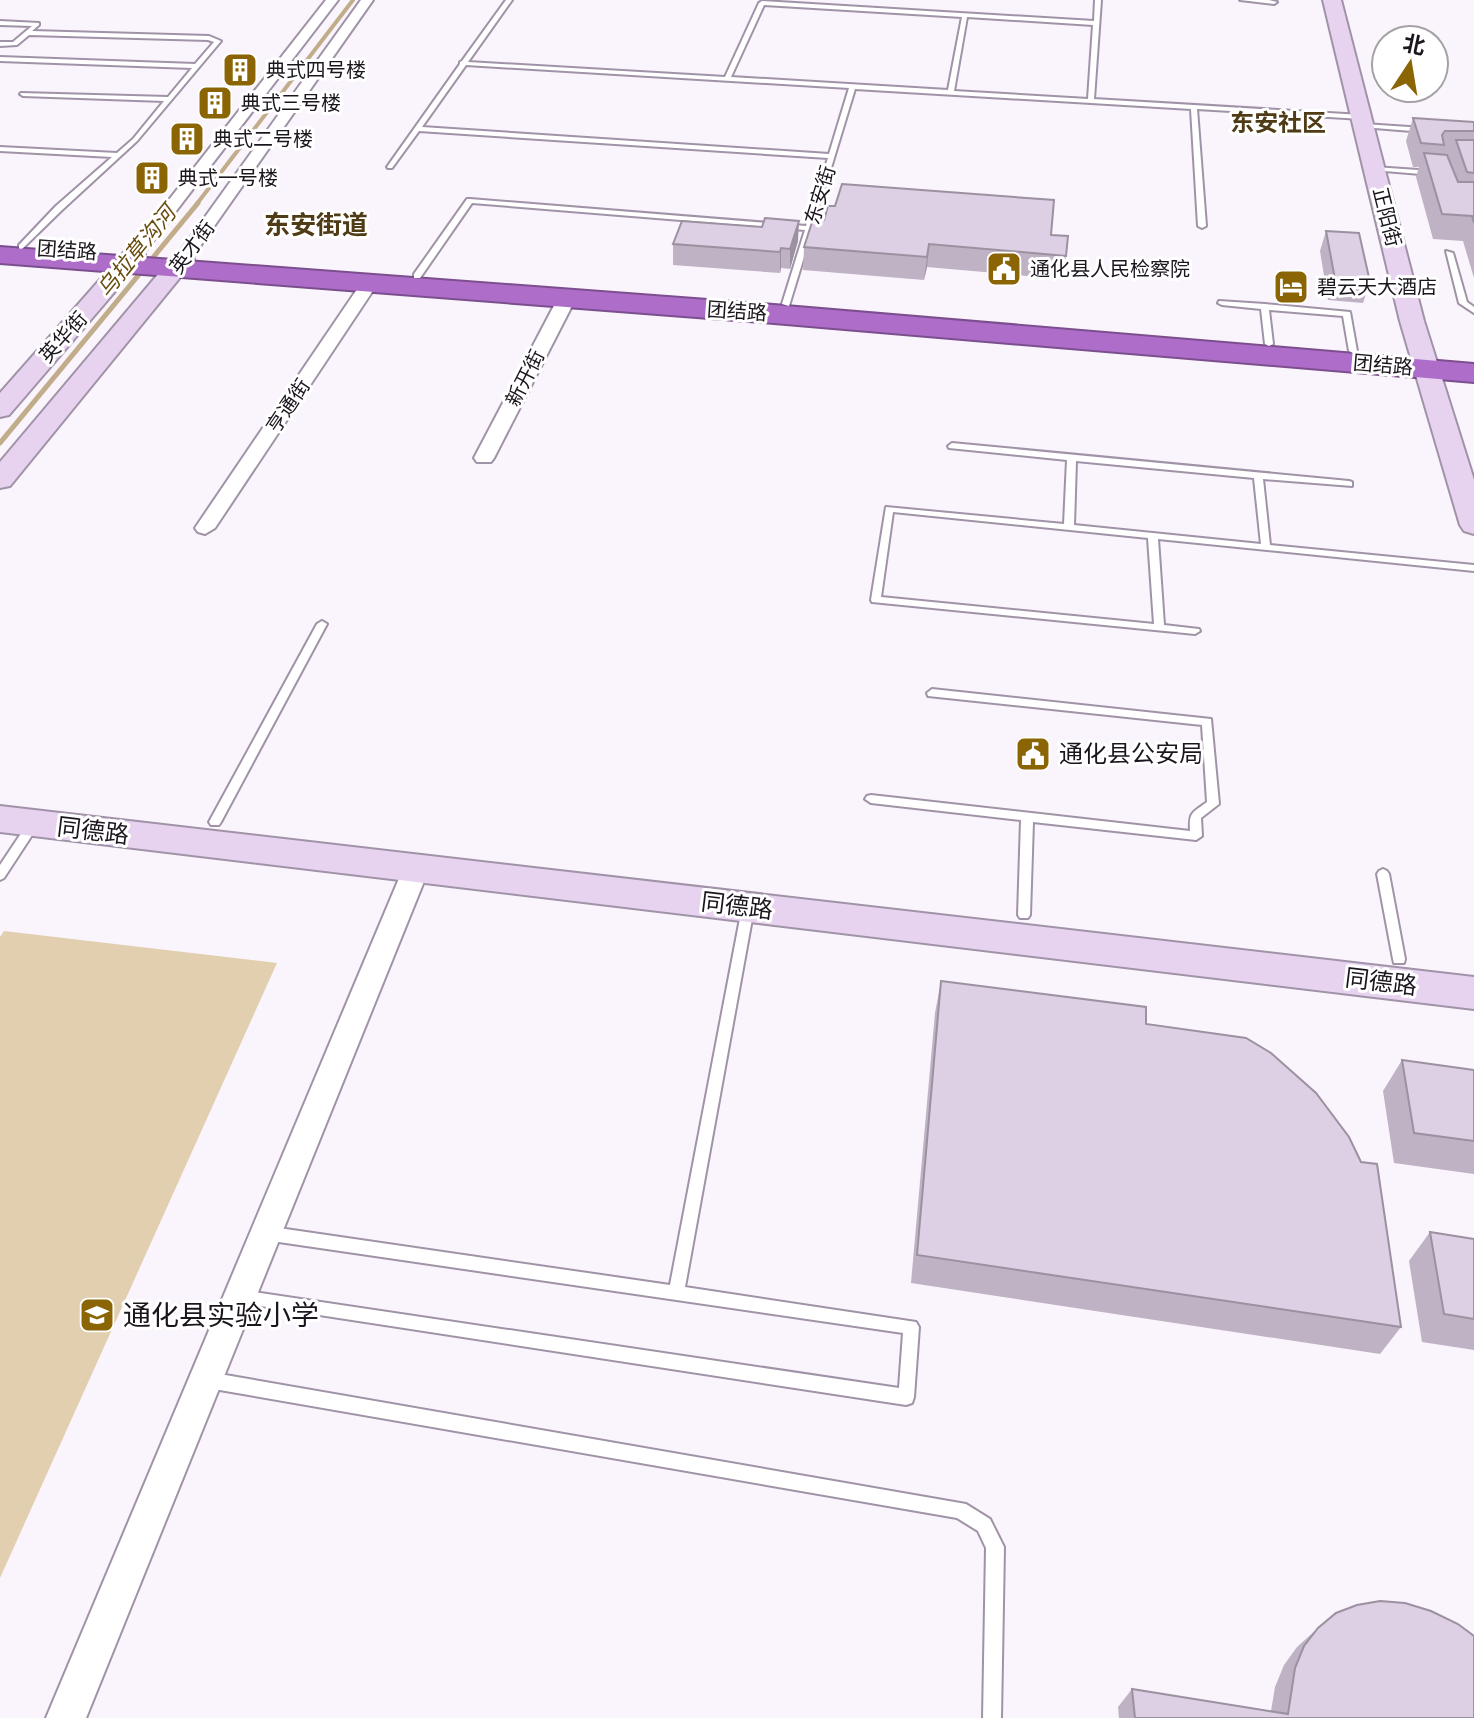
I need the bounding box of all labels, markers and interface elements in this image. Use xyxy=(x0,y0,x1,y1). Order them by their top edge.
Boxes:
north arrow xyxy=(1370,24,1450,104)
text: 北 xyxy=(1400,27,1428,60)
building icon: 典式四号楼 xyxy=(221,51,259,89)
place label: 典式四号楼 xyxy=(266,56,366,83)
building icon: 典式三号楼 xyxy=(196,84,234,122)
place label: 典式三号楼 xyxy=(241,89,341,116)
district label: 东安社区 xyxy=(1230,106,1326,138)
building icon: 典式二号楼 xyxy=(168,120,206,158)
place label: 典式二号楼 xyxy=(213,125,313,152)
building icon: 典式一号楼 xyxy=(133,159,171,197)
street label: 东安街 xyxy=(798,162,841,227)
place label: 典式一号楼 xyxy=(178,164,278,191)
street label: 正阳街 xyxy=(1367,185,1408,249)
water label: 乌拉草沟河 xyxy=(90,196,184,303)
district label: 东安街道 xyxy=(264,207,368,241)
street label: 英才街 xyxy=(163,215,220,279)
street label: 团结路 xyxy=(36,234,98,265)
public building icon: 通化县人民检察院 xyxy=(985,250,1023,288)
place label: 通化县人民检察院 xyxy=(1030,255,1190,282)
hotel icon: 碧云天大酒店 xyxy=(1272,268,1310,306)
place label: 碧云天大酒店 xyxy=(1317,273,1437,300)
street label: 团结路 xyxy=(706,295,768,326)
street label: 英华街 xyxy=(33,305,93,368)
street label: 新开街 xyxy=(499,345,550,411)
street label: 团结路 xyxy=(1352,348,1414,381)
street label: 亨通街 xyxy=(260,373,316,438)
public building icon: 通化县公安局 xyxy=(1014,735,1052,773)
place label: 通化县公安局 xyxy=(1059,737,1203,769)
street label: 同德路 xyxy=(55,810,131,850)
street label: 同德路 xyxy=(699,885,775,925)
street label: 同德路 xyxy=(1343,961,1419,1001)
school or university icon: 通化县实验小学 xyxy=(78,1296,116,1334)
place label: 通化县实验小学 xyxy=(123,1296,319,1333)

